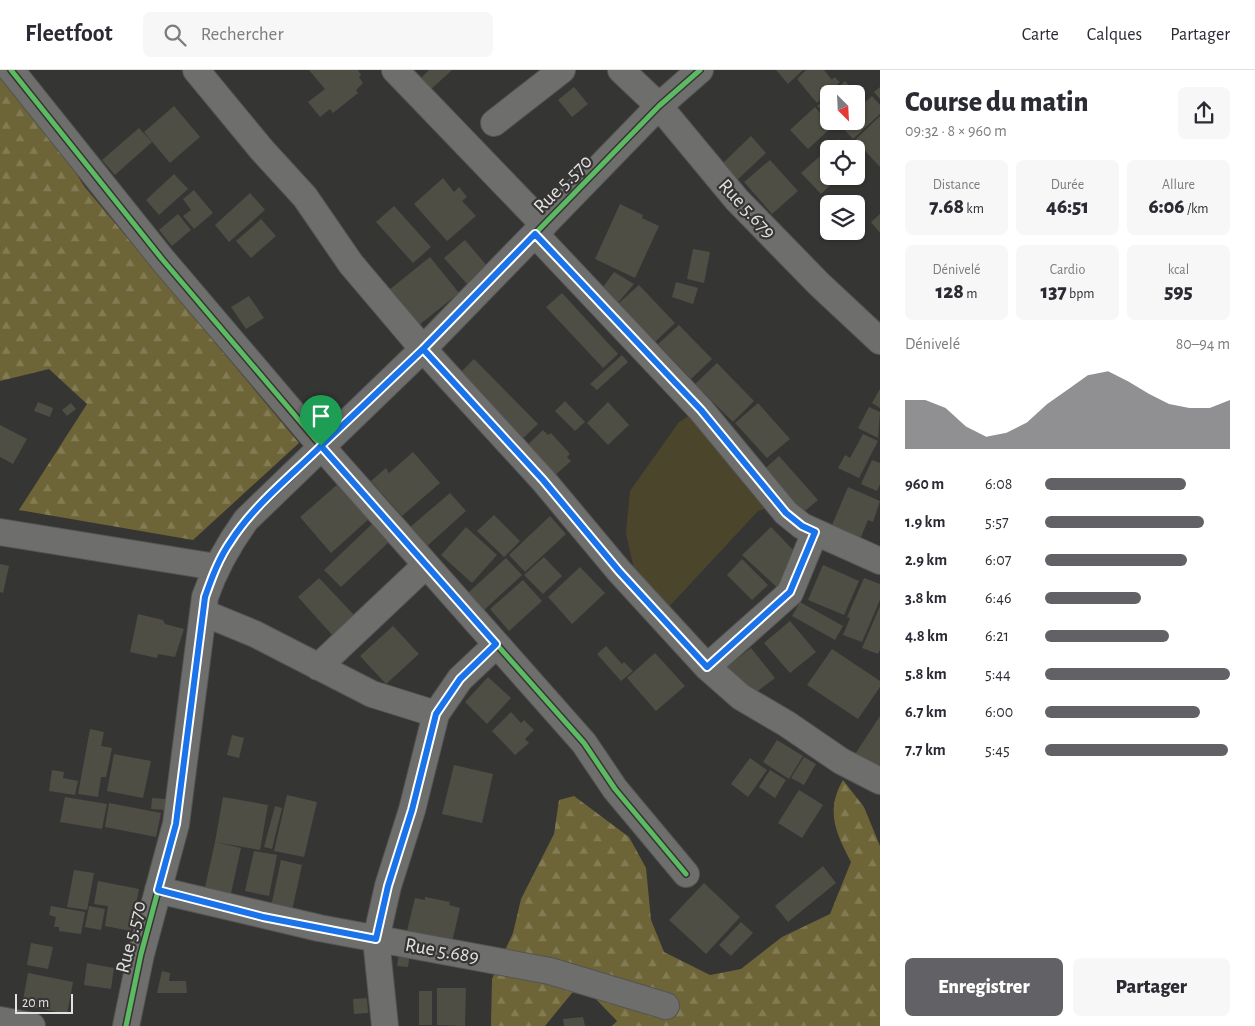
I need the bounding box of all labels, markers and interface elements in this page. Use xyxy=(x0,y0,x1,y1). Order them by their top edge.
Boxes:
search box xyxy=(143,12,493,57)
icon: search xyxy=(161,21,189,49)
text: Fleetfoot xyxy=(25,22,113,46)
text: Rechercher xyxy=(201,25,284,44)
text: Carte xyxy=(1022,26,1059,44)
text: Calques xyxy=(1087,26,1142,44)
text: Partager xyxy=(1170,26,1230,44)
north arrow xyxy=(820,85,865,130)
map controls xyxy=(820,85,865,240)
button: share xyxy=(1178,87,1230,139)
text: Course du matin xyxy=(905,89,1089,117)
text: 09:32 · 8 × 960 m xyxy=(905,123,1007,139)
button: locate xyxy=(820,140,865,185)
street label: Rue 5.570 xyxy=(530,151,596,217)
street label: Rue 5.679 xyxy=(715,175,779,243)
text: Distance xyxy=(933,178,980,192)
text: Durée xyxy=(1051,178,1084,192)
text: Allure xyxy=(1162,178,1195,192)
button: layers xyxy=(820,195,865,240)
text: 7.68 xyxy=(929,196,964,217)
text: 46:51 xyxy=(1046,196,1089,217)
text: 6:06 xyxy=(1148,196,1185,217)
text: km xyxy=(964,202,984,216)
text: /km xyxy=(1185,202,1209,216)
text: Dénivelé xyxy=(932,263,981,277)
text: Cardio xyxy=(1050,263,1085,277)
text: kcal xyxy=(1168,263,1189,277)
text: 128 xyxy=(936,281,964,302)
text: 137 xyxy=(1041,281,1067,302)
text: 595 xyxy=(1164,281,1193,302)
text: m xyxy=(964,287,977,301)
text: bpm xyxy=(1067,287,1094,301)
text: Dénivelé xyxy=(905,336,960,352)
text: 80–94 m xyxy=(1176,336,1230,352)
pin xyxy=(300,395,342,446)
icon: arrive xyxy=(307,402,335,430)
text: 960 m xyxy=(905,476,944,492)
text: 6:08 xyxy=(985,476,1012,492)
text: 1.9 km xyxy=(905,514,945,530)
text: 5:57 xyxy=(985,514,1009,530)
text: 2.9 km xyxy=(905,552,947,568)
text: 6:07 xyxy=(985,552,1011,568)
text: 3.8 km xyxy=(905,590,947,606)
text: 6:46 xyxy=(985,590,1011,606)
text: 4.8 km xyxy=(905,628,948,644)
text: 6:21 xyxy=(985,628,1009,644)
text: 5.8 km xyxy=(905,666,947,682)
text: 5:44 xyxy=(985,666,1011,682)
text: 6.7 km xyxy=(905,704,947,720)
text: 6:00 xyxy=(985,704,1013,720)
text: 7.7 km xyxy=(905,742,946,758)
text: 5:45 xyxy=(985,742,1010,758)
street label: Rue 5.570 xyxy=(112,899,150,975)
street label: Rue 5.689 xyxy=(404,935,480,967)
button: Enregistrer xyxy=(905,958,1063,1016)
button: Partager xyxy=(1073,958,1230,1016)
scale bar xyxy=(15,991,72,1014)
text: 20 m xyxy=(22,996,49,1010)

